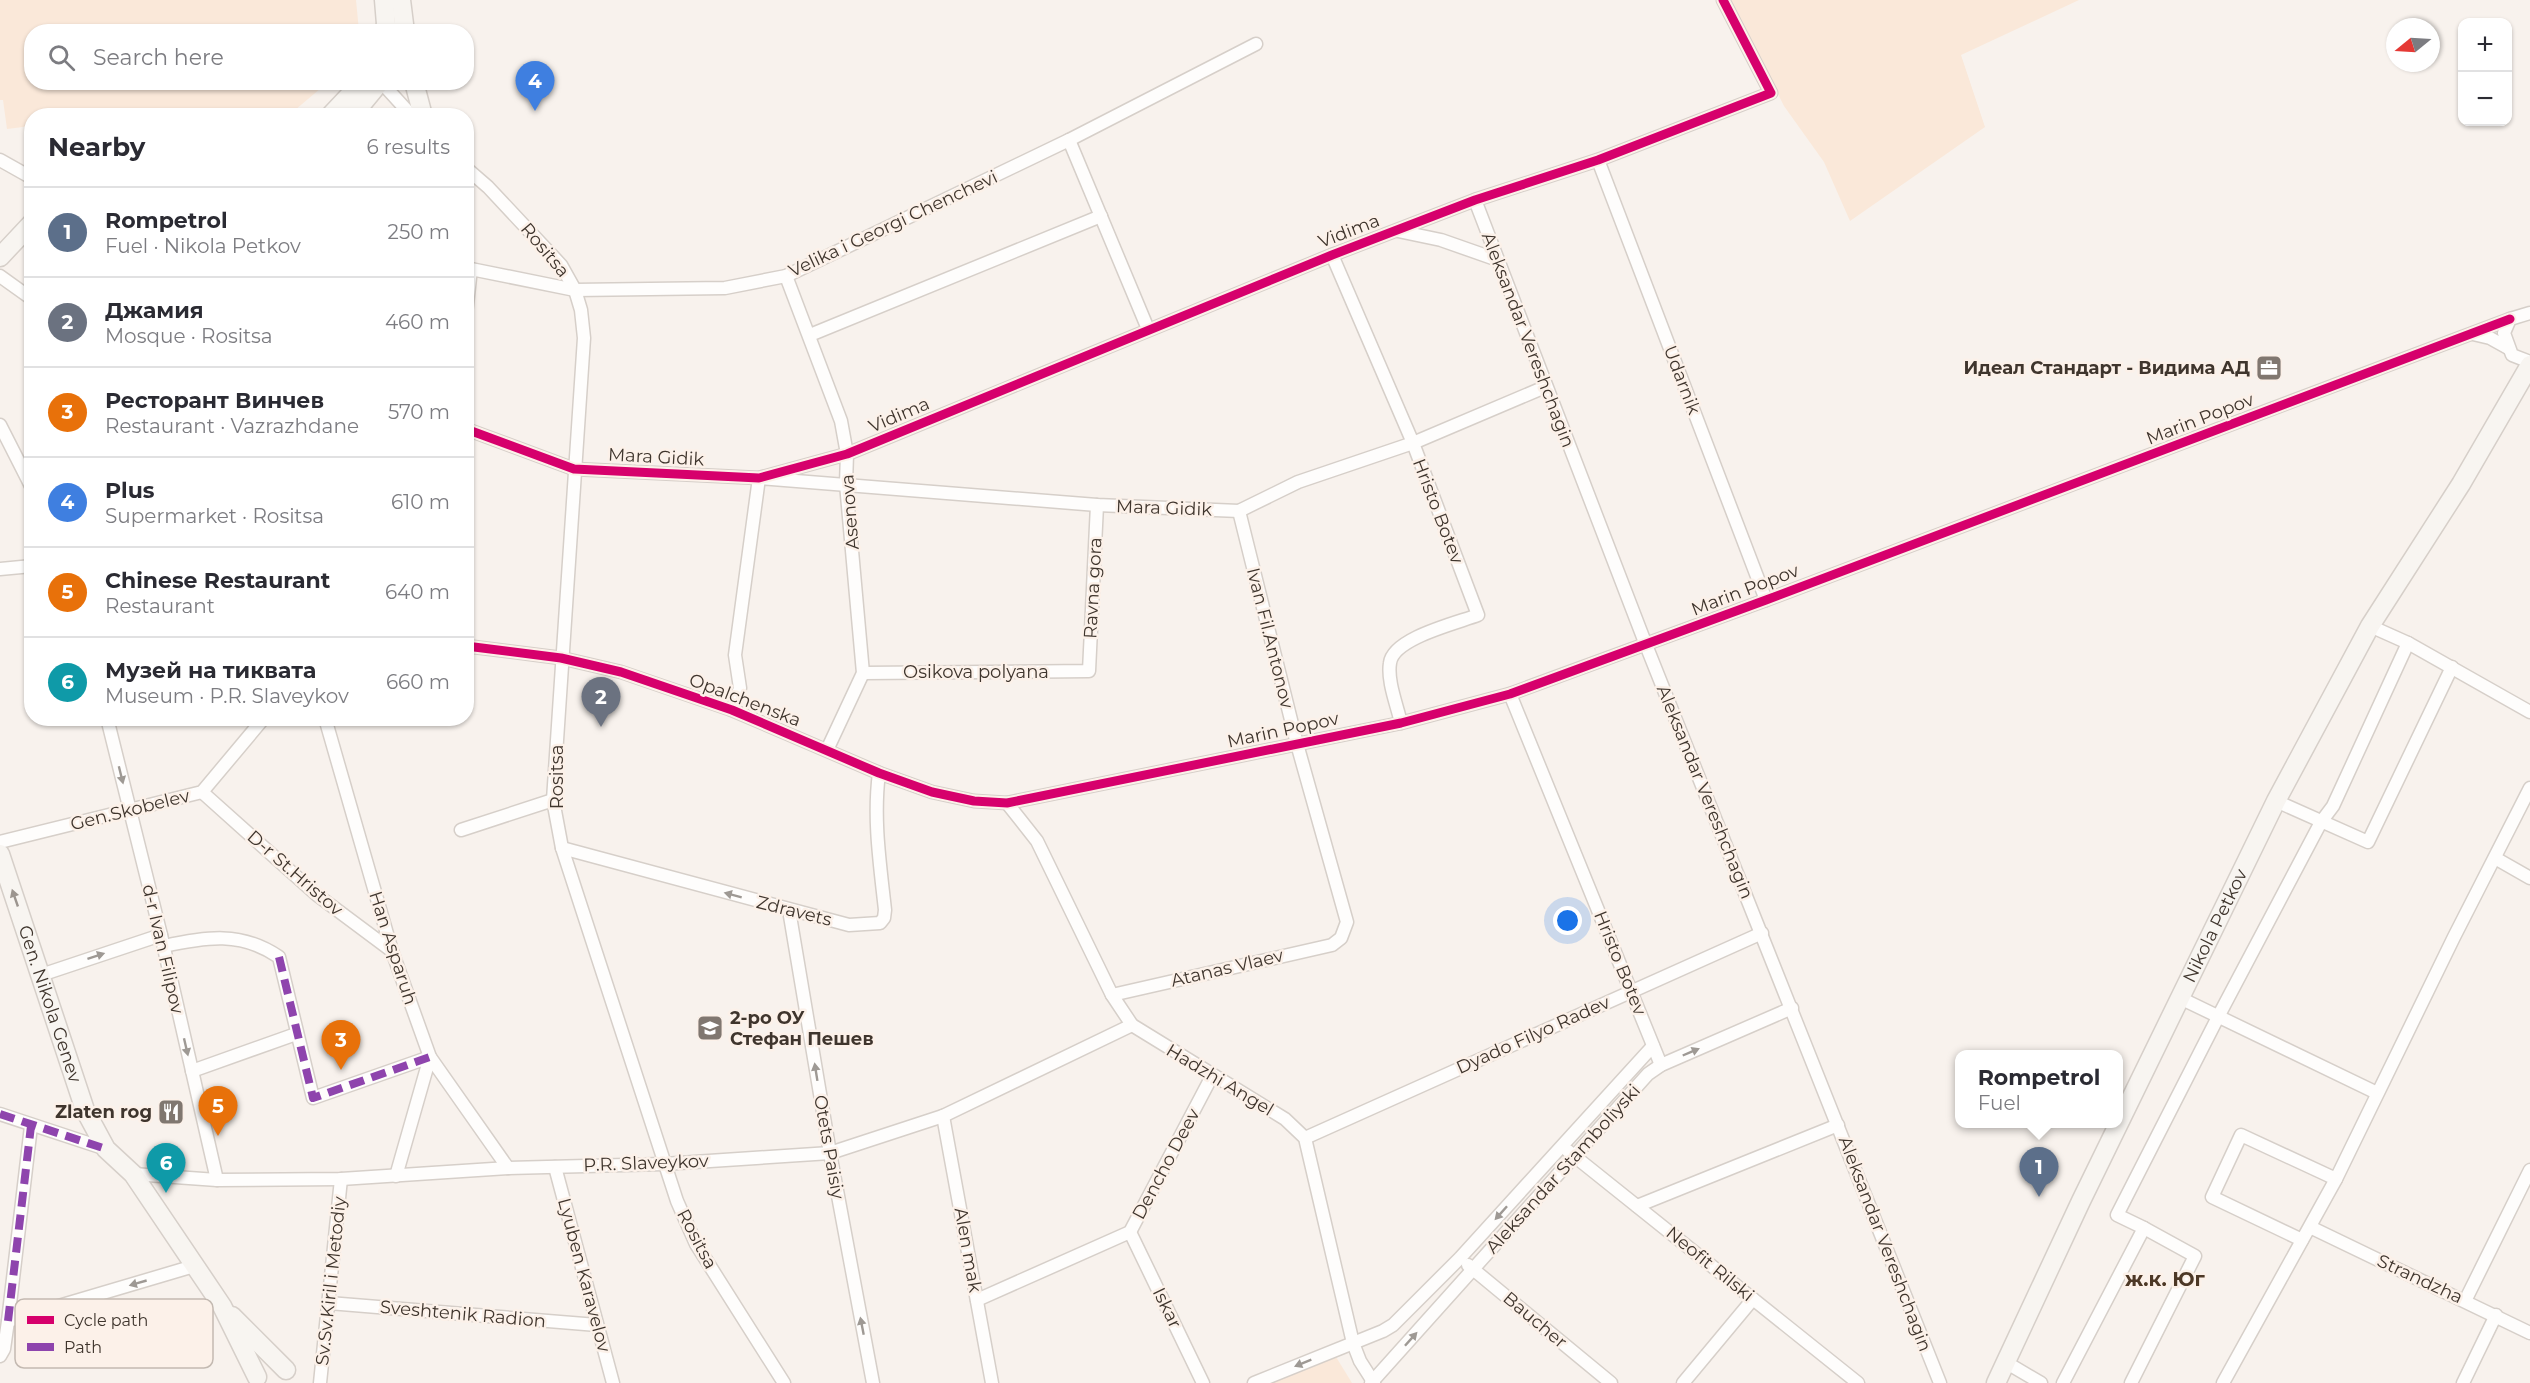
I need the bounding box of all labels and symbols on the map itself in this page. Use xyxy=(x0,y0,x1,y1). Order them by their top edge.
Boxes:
north arrow xyxy=(2386,18,2440,72)
pin: 4 xyxy=(516,62,554,111)
street label: Velika i Georgi Chenchevi xyxy=(785,166,1001,282)
street label: Vidima xyxy=(1315,209,1383,253)
street label: Rositsa xyxy=(516,218,574,282)
street label: Aleksandar Vereshchagin xyxy=(1477,229,1579,451)
street label: Udarnik xyxy=(1659,342,1705,418)
office icon: Идеал Стандарт - Видима АД xyxy=(2254,353,2284,383)
place label: Идеал Стандарт - Видима АД xyxy=(1964,357,2250,379)
street label: Marin Popov xyxy=(2143,388,2257,450)
street label: Vidima xyxy=(865,392,933,438)
street label: Mara Gidik xyxy=(607,443,705,471)
street label: Hristo Botev xyxy=(1408,455,1468,567)
street label: Asenova xyxy=(836,473,864,551)
street label: Mara Gidik xyxy=(1116,495,1213,521)
street label: Ravna gora xyxy=(1079,537,1107,639)
street label: Marin Popov xyxy=(1688,559,1802,621)
street label: Ivan Fil.Antonov xyxy=(1242,565,1298,711)
street label: Osikova polyana xyxy=(903,661,1049,683)
street label: Opalchenska xyxy=(686,669,804,731)
pin: 2 xyxy=(582,678,620,727)
street label: Aleksandar Vereshchagin xyxy=(1652,682,1758,902)
street label: Marin Popov xyxy=(1225,707,1341,753)
street label: Rositsa xyxy=(546,745,568,809)
one-way arrow xyxy=(117,766,127,784)
street label: Gen.Skobelev xyxy=(68,785,192,835)
street label: D-r St.Hristov xyxy=(243,826,347,921)
street label: Nikola Petkov xyxy=(2178,865,2252,986)
street label: d-r Ivan Filipov xyxy=(137,882,189,1016)
street label: Han Asparuh xyxy=(364,888,422,1008)
one-way arrow xyxy=(9,889,19,907)
one-way arrow xyxy=(724,889,742,899)
street label: Zdravets xyxy=(754,891,834,931)
your location xyxy=(1553,906,1582,935)
street label: Hristo Botev xyxy=(1589,908,1651,1019)
street label: Gen. Nikola Genev xyxy=(13,923,86,1086)
street label: Atanas Vlaev xyxy=(1169,944,1286,992)
one-way arrow xyxy=(87,951,105,961)
street label: Dyado Filyo Radev xyxy=(1453,991,1613,1079)
place label: 2-ро ОУ Стефан Пешев xyxy=(730,1007,874,1050)
school or university icon: 2-ро ОУ Стефан Пешев xyxy=(695,1013,725,1043)
pin: 3 xyxy=(322,1020,360,1070)
one-way arrow xyxy=(182,1037,192,1056)
street label: Hadzhi Angel xyxy=(1162,1039,1278,1121)
one-way arrow xyxy=(1683,1047,1701,1057)
one-way arrow xyxy=(811,1062,820,1081)
street label: Aleksandar Stamboliyski xyxy=(1481,1080,1645,1258)
pin: 5 xyxy=(198,1086,238,1136)
street label: Otets Paisiy xyxy=(809,1093,849,1201)
restaurant icon: Zlaten rog xyxy=(156,1097,186,1127)
place label: Zlaten rog xyxy=(55,1101,152,1123)
street label: Dencho Deev xyxy=(1128,1105,1205,1223)
street label: Aleksandar Vereshchagin xyxy=(1834,1133,1936,1355)
pin: 6 xyxy=(146,1144,186,1193)
pin: 1 xyxy=(2020,1148,2058,1197)
street label: P.R. Slaveykov xyxy=(583,1150,709,1176)
street label: Sv.Sv.Kiril i Metodiy xyxy=(311,1195,351,1366)
street label: Lyuben Karavelov xyxy=(553,1196,615,1355)
street label: Rositsa xyxy=(672,1205,722,1273)
street label: Alen mak xyxy=(950,1206,986,1294)
one-way arrow xyxy=(1494,1206,1508,1220)
street label: Neofit Rilski xyxy=(1662,1222,1758,1306)
street label: Strandzha xyxy=(2374,1250,2466,1308)
district label: ж.к. Юг xyxy=(2125,1267,2206,1291)
one-way arrow xyxy=(129,1279,147,1288)
street label: Iskar xyxy=(1148,1284,1186,1332)
street label: Baucher xyxy=(1499,1287,1571,1353)
street label: Sveshtenik Radion xyxy=(379,1296,547,1332)
legend xyxy=(15,1299,213,1368)
text: Cycle path xyxy=(64,1311,148,1330)
one-way arrow xyxy=(857,1316,866,1335)
one-way arrow xyxy=(1404,1332,1418,1347)
text: Path xyxy=(64,1338,102,1357)
one-way arrow xyxy=(1294,1358,1312,1368)

